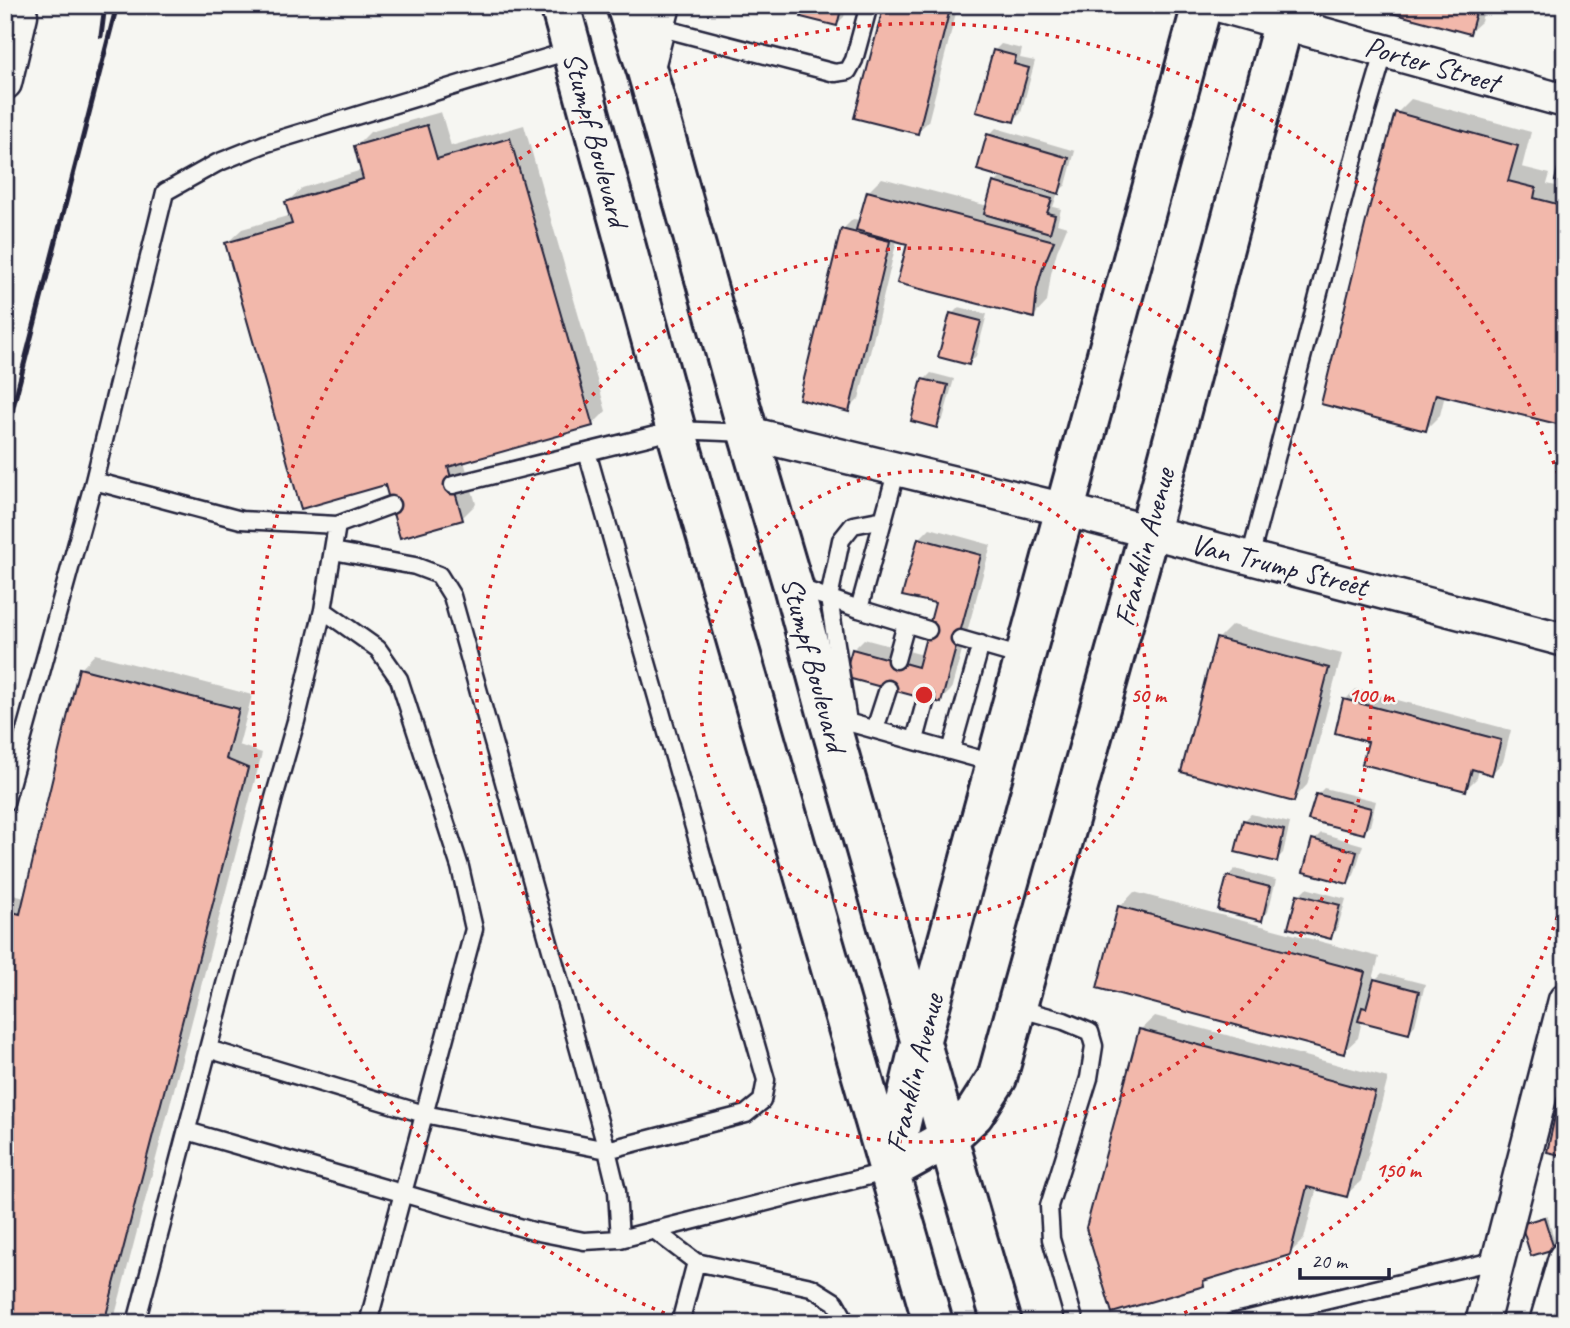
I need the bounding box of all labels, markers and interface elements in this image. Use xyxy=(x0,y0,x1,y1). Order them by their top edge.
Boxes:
street label: Porter Street xyxy=(1361,27,1507,102)
street label: Stumpf Boulevard xyxy=(555,48,639,234)
street label: Franklin Avenue xyxy=(1105,462,1184,630)
street label: Van Trump Street xyxy=(1187,525,1374,606)
street label: Stumpf Boulevard xyxy=(773,573,857,759)
text: 50 m xyxy=(1130,682,1168,708)
text: 100 m xyxy=(1348,682,1396,708)
centre of rings xyxy=(912,683,936,707)
street label: Franklin Avenue xyxy=(876,988,953,1156)
text: 150 m xyxy=(1375,1157,1423,1183)
scale bar xyxy=(1300,1237,1390,1281)
text: 20 m xyxy=(1311,1248,1349,1274)

